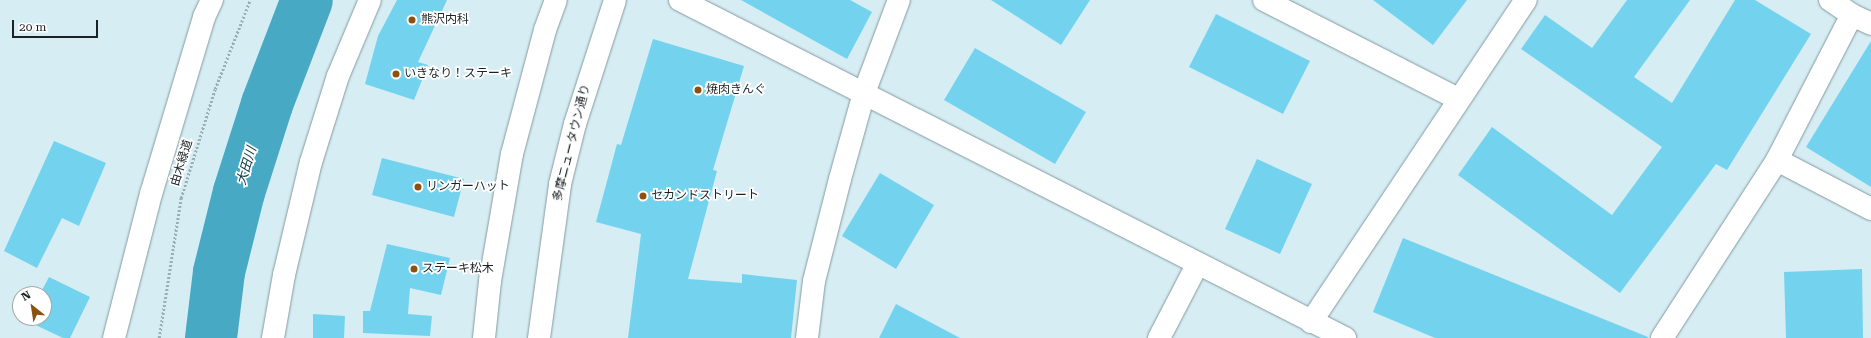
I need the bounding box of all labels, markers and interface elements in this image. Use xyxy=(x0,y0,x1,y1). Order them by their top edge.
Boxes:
scale bar xyxy=(14,12,100,38)
place label: 熊沢内科 xyxy=(421,13,469,27)
marker: 熊沢内科 xyxy=(406,14,418,26)
text: 20 m xyxy=(19,20,46,34)
place label: いきなり！ステーキ xyxy=(404,67,512,81)
marker: いきなり！ステーキ xyxy=(391,69,401,79)
street label: 多摩ニュータウン通り xyxy=(550,83,594,203)
place label: 焼肉きんぐ xyxy=(706,83,766,97)
marker: 焼肉きんぐ xyxy=(693,85,703,95)
street label: 由木緑道 xyxy=(168,138,196,188)
water label: 大田川 xyxy=(234,145,260,187)
place label: リンガーハット xyxy=(426,180,510,194)
marker: リンガーハット xyxy=(413,182,423,192)
place label: セカンドストリート xyxy=(651,189,759,203)
marker: セカンドストリート xyxy=(638,191,648,201)
place label: ステーキ松木 xyxy=(422,262,494,276)
marker: ステーキ松木 xyxy=(409,264,419,274)
north arrow xyxy=(12,286,52,326)
text: N xyxy=(19,288,33,304)

